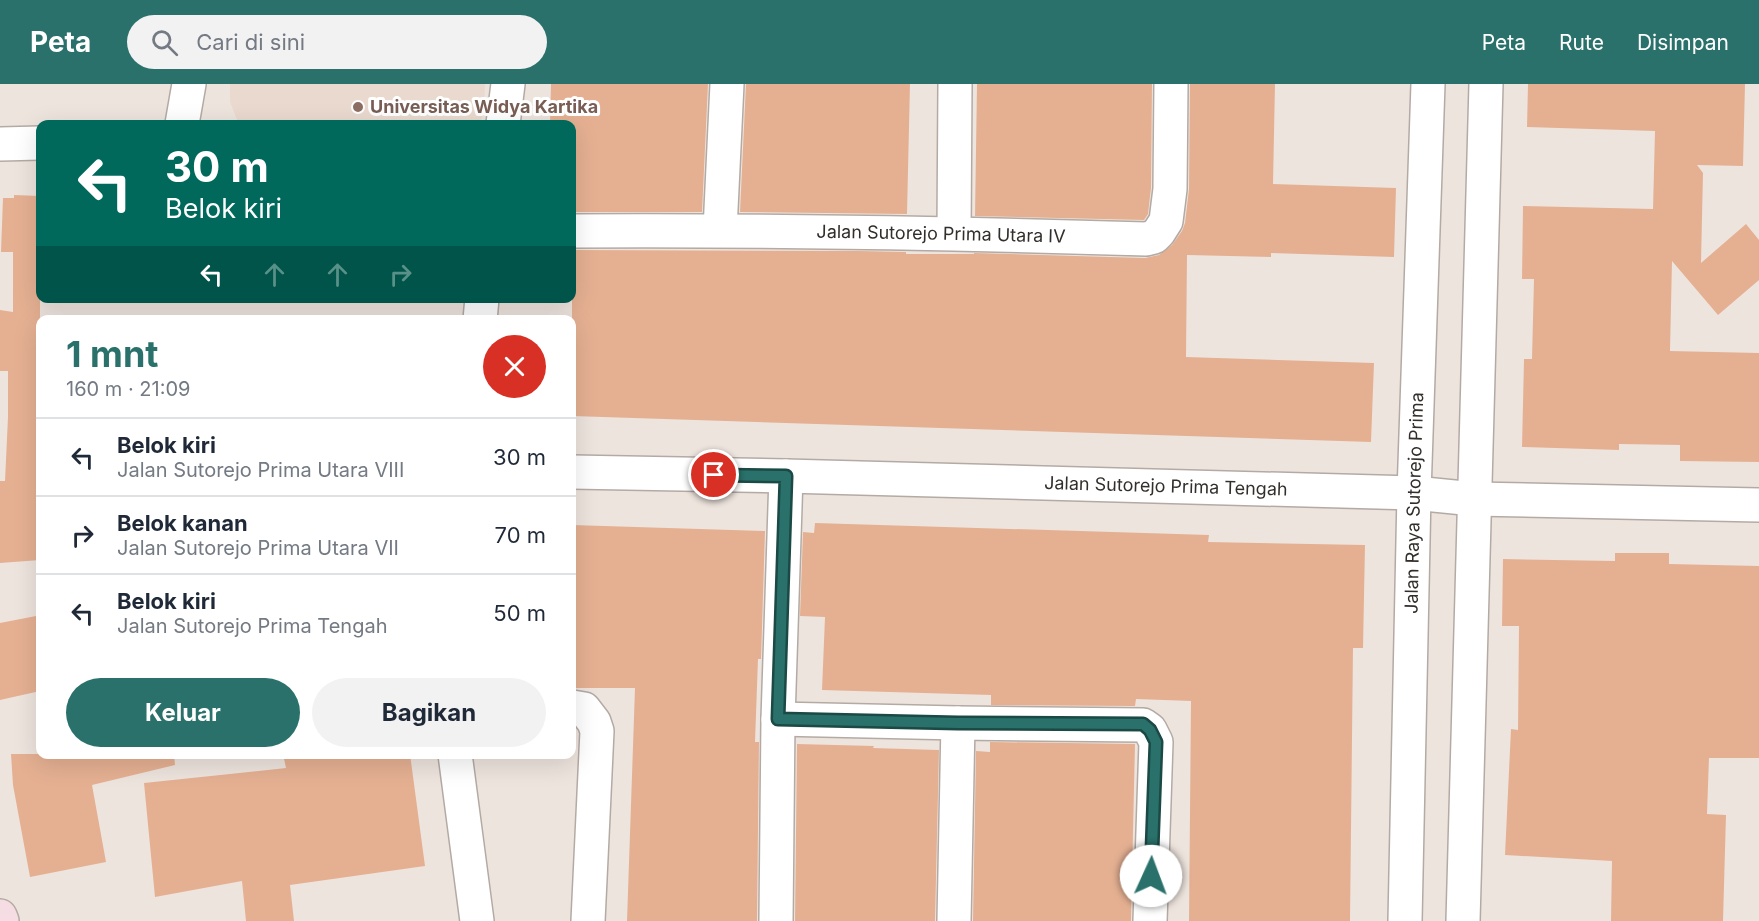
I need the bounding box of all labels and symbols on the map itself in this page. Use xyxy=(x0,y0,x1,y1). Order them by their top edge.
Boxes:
place label: Universitas Widya Kartika xyxy=(370,96,598,117)
marker: Universitas Widya Kartika xyxy=(351,100,365,114)
street label: Jalan Sutorejo Prima Utara IV xyxy=(816,221,1066,247)
street label: Jalan Raya Sutorejo Prima xyxy=(1400,392,1427,614)
pin xyxy=(688,449,739,500)
street label: Jalan Sutorejo Prima Tengah xyxy=(1044,472,1288,500)
position arrow xyxy=(1119,844,1183,908)

